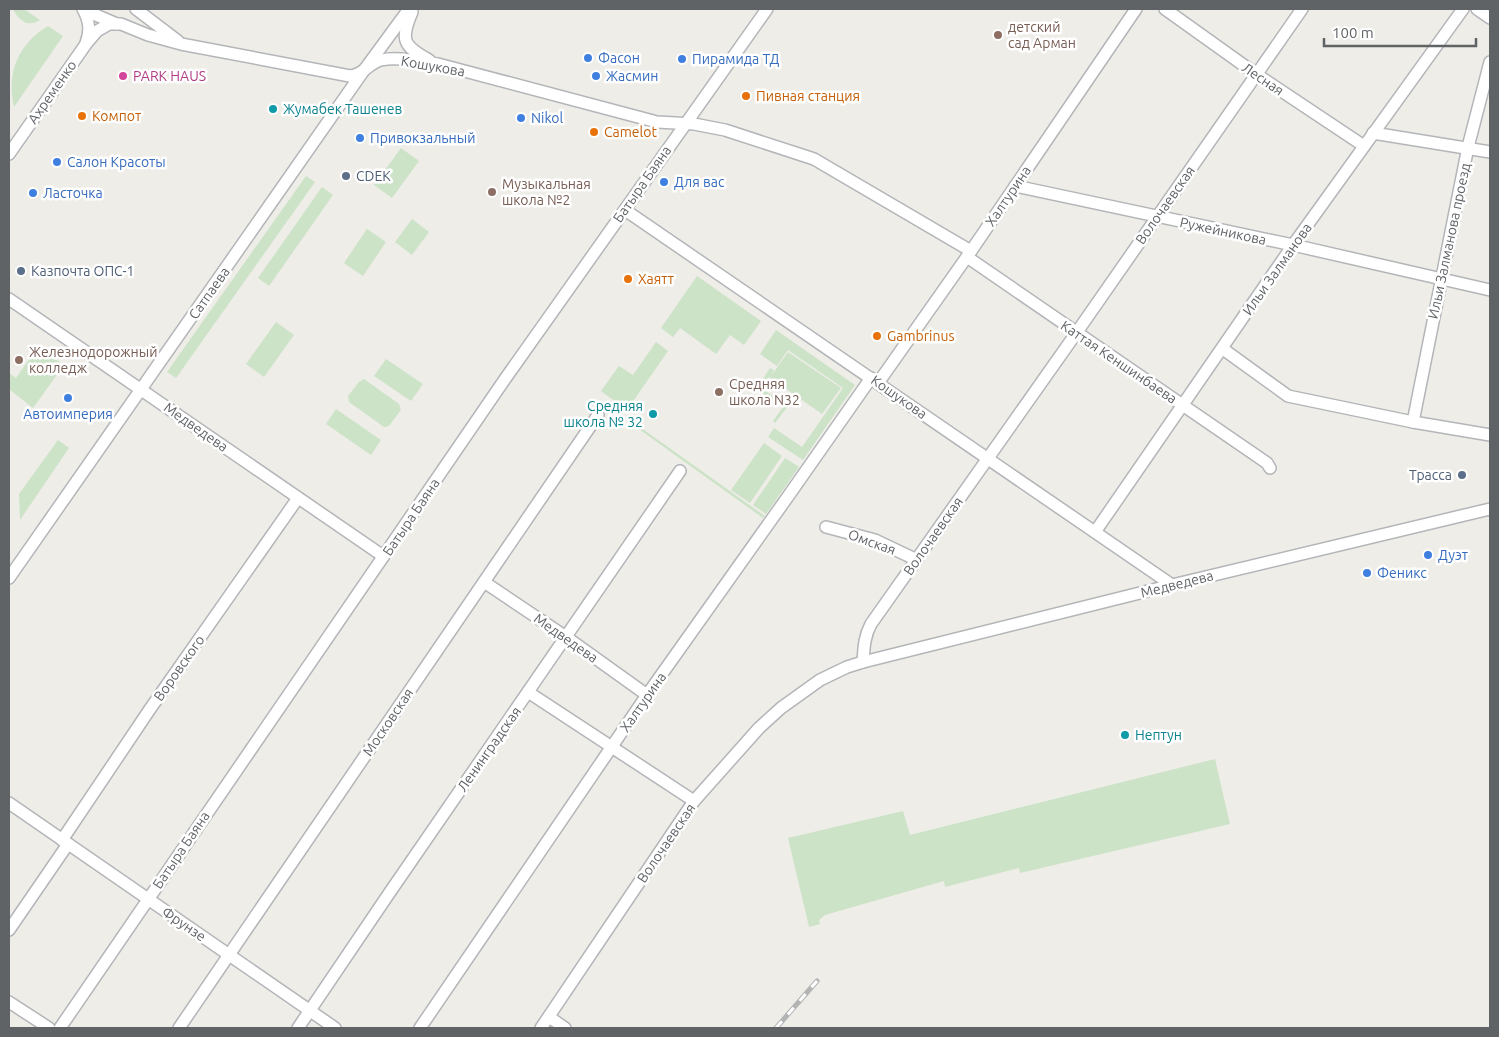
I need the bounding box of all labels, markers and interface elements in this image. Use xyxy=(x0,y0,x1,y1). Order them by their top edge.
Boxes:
scale bar xyxy=(1324,15,1476,47)
place label: детский сад Арман xyxy=(1008,19,1076,51)
text: 100 m xyxy=(1332,24,1374,41)
marker: детский сад Арман xyxy=(992,29,1004,41)
place label: Фасон xyxy=(598,50,640,66)
place label: Пирамида ТД xyxy=(692,51,780,67)
marker: Фасон xyxy=(582,52,594,64)
street label: Кошукова xyxy=(400,53,466,79)
marker: Пирамида ТД xyxy=(676,53,688,65)
street label: Ахременко xyxy=(24,57,80,127)
street label: Лесная xyxy=(1239,59,1287,99)
place label: PARK HAUS xyxy=(133,68,206,84)
place label: Жасмин xyxy=(606,68,658,84)
marker: PARK HAUS xyxy=(117,70,129,82)
marker: Жасмин xyxy=(590,70,602,82)
place label: Пивная станция xyxy=(756,88,860,104)
marker: Пивная станция xyxy=(740,90,752,102)
place label: Жумабек Ташенев xyxy=(283,101,402,117)
marker: Жумабек Ташенев xyxy=(267,103,279,115)
place label: Компот xyxy=(92,108,141,124)
marker: Компот xyxy=(76,110,88,122)
place label: Nikol xyxy=(531,110,563,126)
marker: Nikol xyxy=(515,112,527,124)
place label: Camelot xyxy=(604,124,657,140)
marker: Camelot xyxy=(588,126,600,138)
place label: Привокзальный xyxy=(370,130,476,146)
marker: Привокзальный xyxy=(354,132,366,144)
street label: Батыра Баяна xyxy=(610,143,674,225)
place label: Салон Красоты xyxy=(67,154,166,170)
marker: Салон Красоты xyxy=(51,156,63,168)
street label: Ильи Залманова проезд xyxy=(1425,162,1473,320)
street label: Халтурина xyxy=(982,163,1034,229)
street label: Волочаевская xyxy=(1132,163,1198,247)
place label: CDEK xyxy=(356,168,391,184)
marker: CDEK xyxy=(340,170,352,182)
place label: Для вас xyxy=(674,174,725,190)
place label: Музыкальная школа №2 xyxy=(502,176,591,208)
marker: Для вас xyxy=(658,176,670,188)
place label: Ласточка xyxy=(43,185,103,201)
marker: Музыкальная школа №2 xyxy=(486,186,498,198)
marker: Ласточка xyxy=(27,187,39,199)
street label: Ружейникова xyxy=(1178,214,1268,248)
street label: Ильи Залманова xyxy=(1239,220,1315,318)
place label: Казпочта ОПС-1 xyxy=(31,263,134,279)
street label: Сатпаева xyxy=(185,264,233,322)
marker: Казпочта ОПС-1 xyxy=(15,265,27,277)
place label: Хаятт xyxy=(638,271,674,287)
marker: Хаятт xyxy=(622,273,634,285)
street label: Каттая Кеншинбаева xyxy=(1058,317,1180,407)
place label: Gambrinus xyxy=(887,328,955,344)
marker: Gambrinus xyxy=(871,330,883,342)
place label: Железнодорожный колледж xyxy=(29,344,157,376)
marker: Железнодорожный колледж xyxy=(13,354,25,366)
street label: Кошукова xyxy=(868,372,930,422)
place label: Средняя школа N32 xyxy=(729,376,800,408)
marker: Средняя школа N32 xyxy=(713,386,725,398)
marker: Автоимперия xyxy=(62,392,74,404)
place label: Средняя школа № 32 xyxy=(564,398,643,430)
street label: Медведева xyxy=(161,399,231,455)
place label: Автоимперия xyxy=(23,406,113,422)
marker: Средняя школа № 32 xyxy=(647,408,659,420)
place label: Трасса xyxy=(1409,467,1452,483)
marker: Трасса xyxy=(1456,469,1468,481)
street label: Батыра Баяна xyxy=(379,475,443,559)
street label: Волочаевская xyxy=(900,494,966,578)
street label: Омская xyxy=(846,526,898,558)
place label: Дуэт xyxy=(1438,547,1468,563)
marker: Дуэт xyxy=(1422,549,1434,561)
place label: Феникс xyxy=(1377,565,1427,581)
street label: Медведева xyxy=(1139,567,1215,601)
marker: Феникс xyxy=(1361,567,1373,579)
street label: Медведева xyxy=(531,610,601,666)
street label: Воровского xyxy=(150,632,208,704)
street label: Халтурина xyxy=(617,669,669,735)
street label: Московская xyxy=(360,685,416,759)
street label: Ленинградская xyxy=(454,704,524,794)
place label: Нептун xyxy=(1135,727,1182,743)
marker: Нептун xyxy=(1119,729,1131,741)
street label: Волочаевская xyxy=(634,800,698,886)
street label: Батыра Баяна xyxy=(149,808,213,892)
street label: Фрунзе xyxy=(159,903,209,945)

